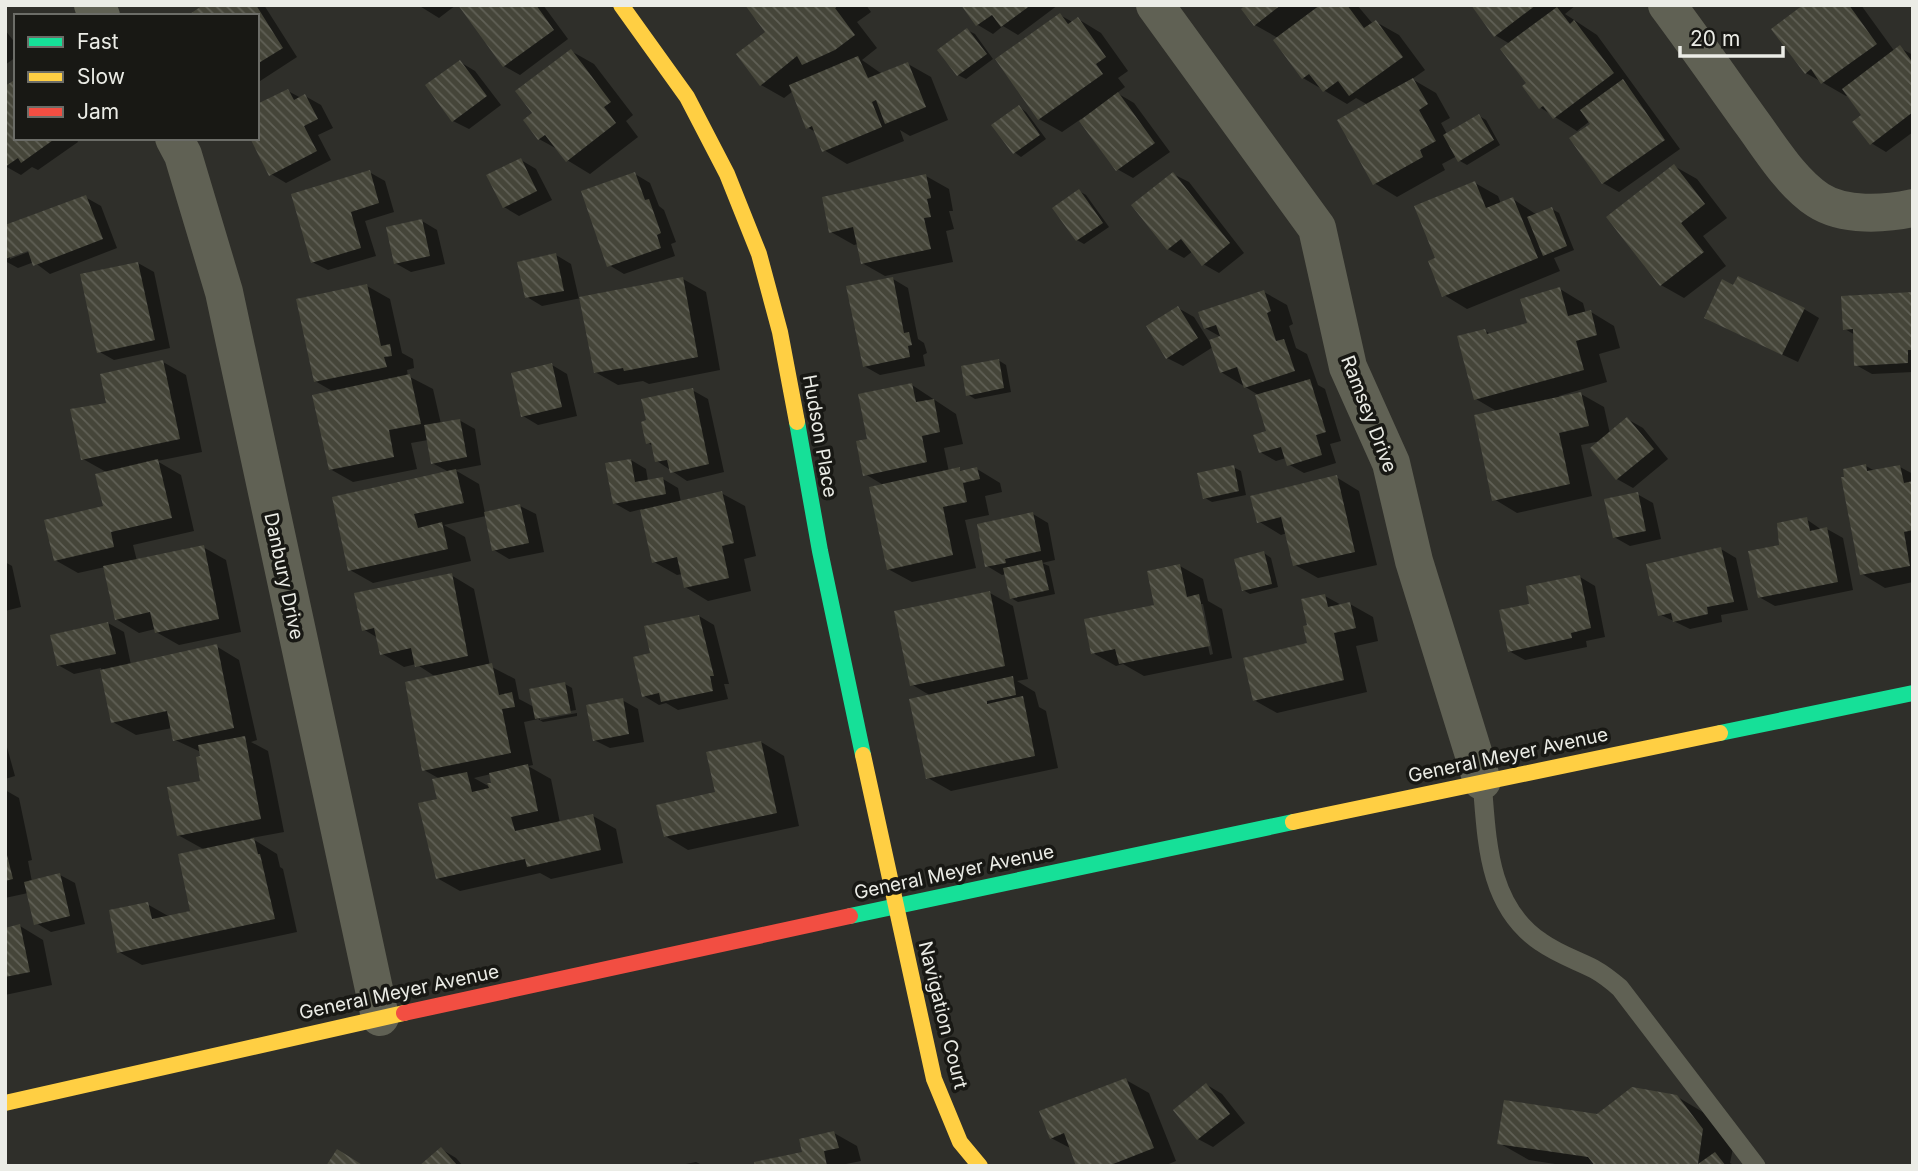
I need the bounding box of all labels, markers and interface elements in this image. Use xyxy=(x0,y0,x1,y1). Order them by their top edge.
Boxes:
legend xyxy=(14,14,259,140)
scale bar xyxy=(1680,14,1783,58)
text: 20 m xyxy=(1690,26,1740,51)
text: Fast xyxy=(77,29,119,54)
text: Slow xyxy=(77,64,125,89)
text: Jam xyxy=(77,99,119,124)
street label: Ramsey Drive xyxy=(1336,352,1402,476)
street label: Hudson Place xyxy=(798,373,842,499)
street label: Danbury Drive xyxy=(259,510,309,642)
street label: General Meyer Avenue xyxy=(1406,723,1610,787)
street label: General Meyer Avenue xyxy=(852,840,1056,904)
street label: Navigation Court xyxy=(914,939,972,1091)
street label: General Meyer Avenue xyxy=(297,960,501,1024)

